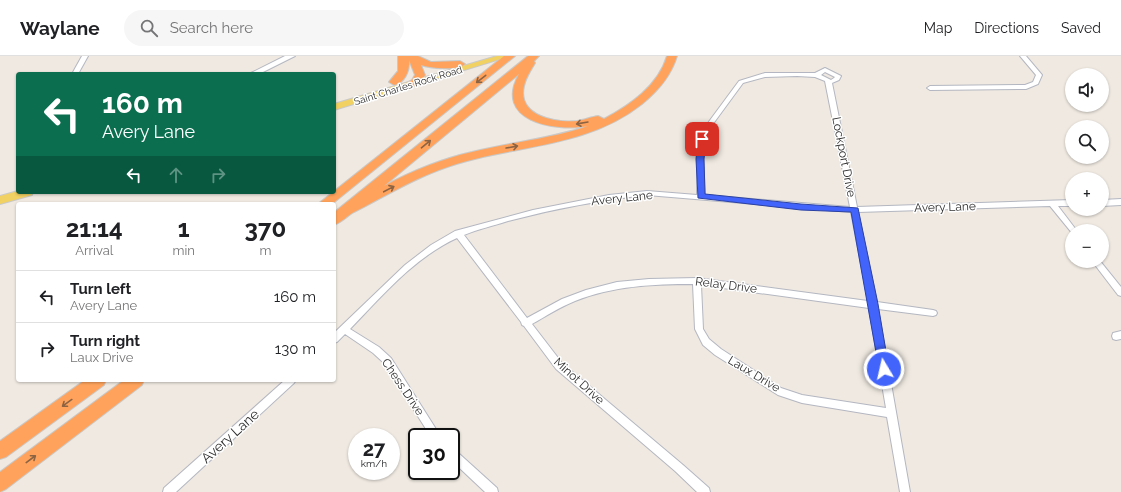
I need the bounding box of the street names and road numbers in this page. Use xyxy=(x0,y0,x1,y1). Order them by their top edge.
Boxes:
street label: Saint Charles Rock Road xyxy=(353,64,464,107)
street label: Lockport Drive xyxy=(829,116,859,198)
street label: Avery Lane xyxy=(590,188,654,208)
street label: Avery Lane xyxy=(914,199,976,215)
street label: Relay Drive xyxy=(694,274,758,296)
street label: Laux Drive xyxy=(725,353,783,395)
street label: Minot Drive xyxy=(551,355,607,407)
street label: Chess Drive xyxy=(379,356,427,418)
street label: Avery Lane xyxy=(198,406,262,466)

